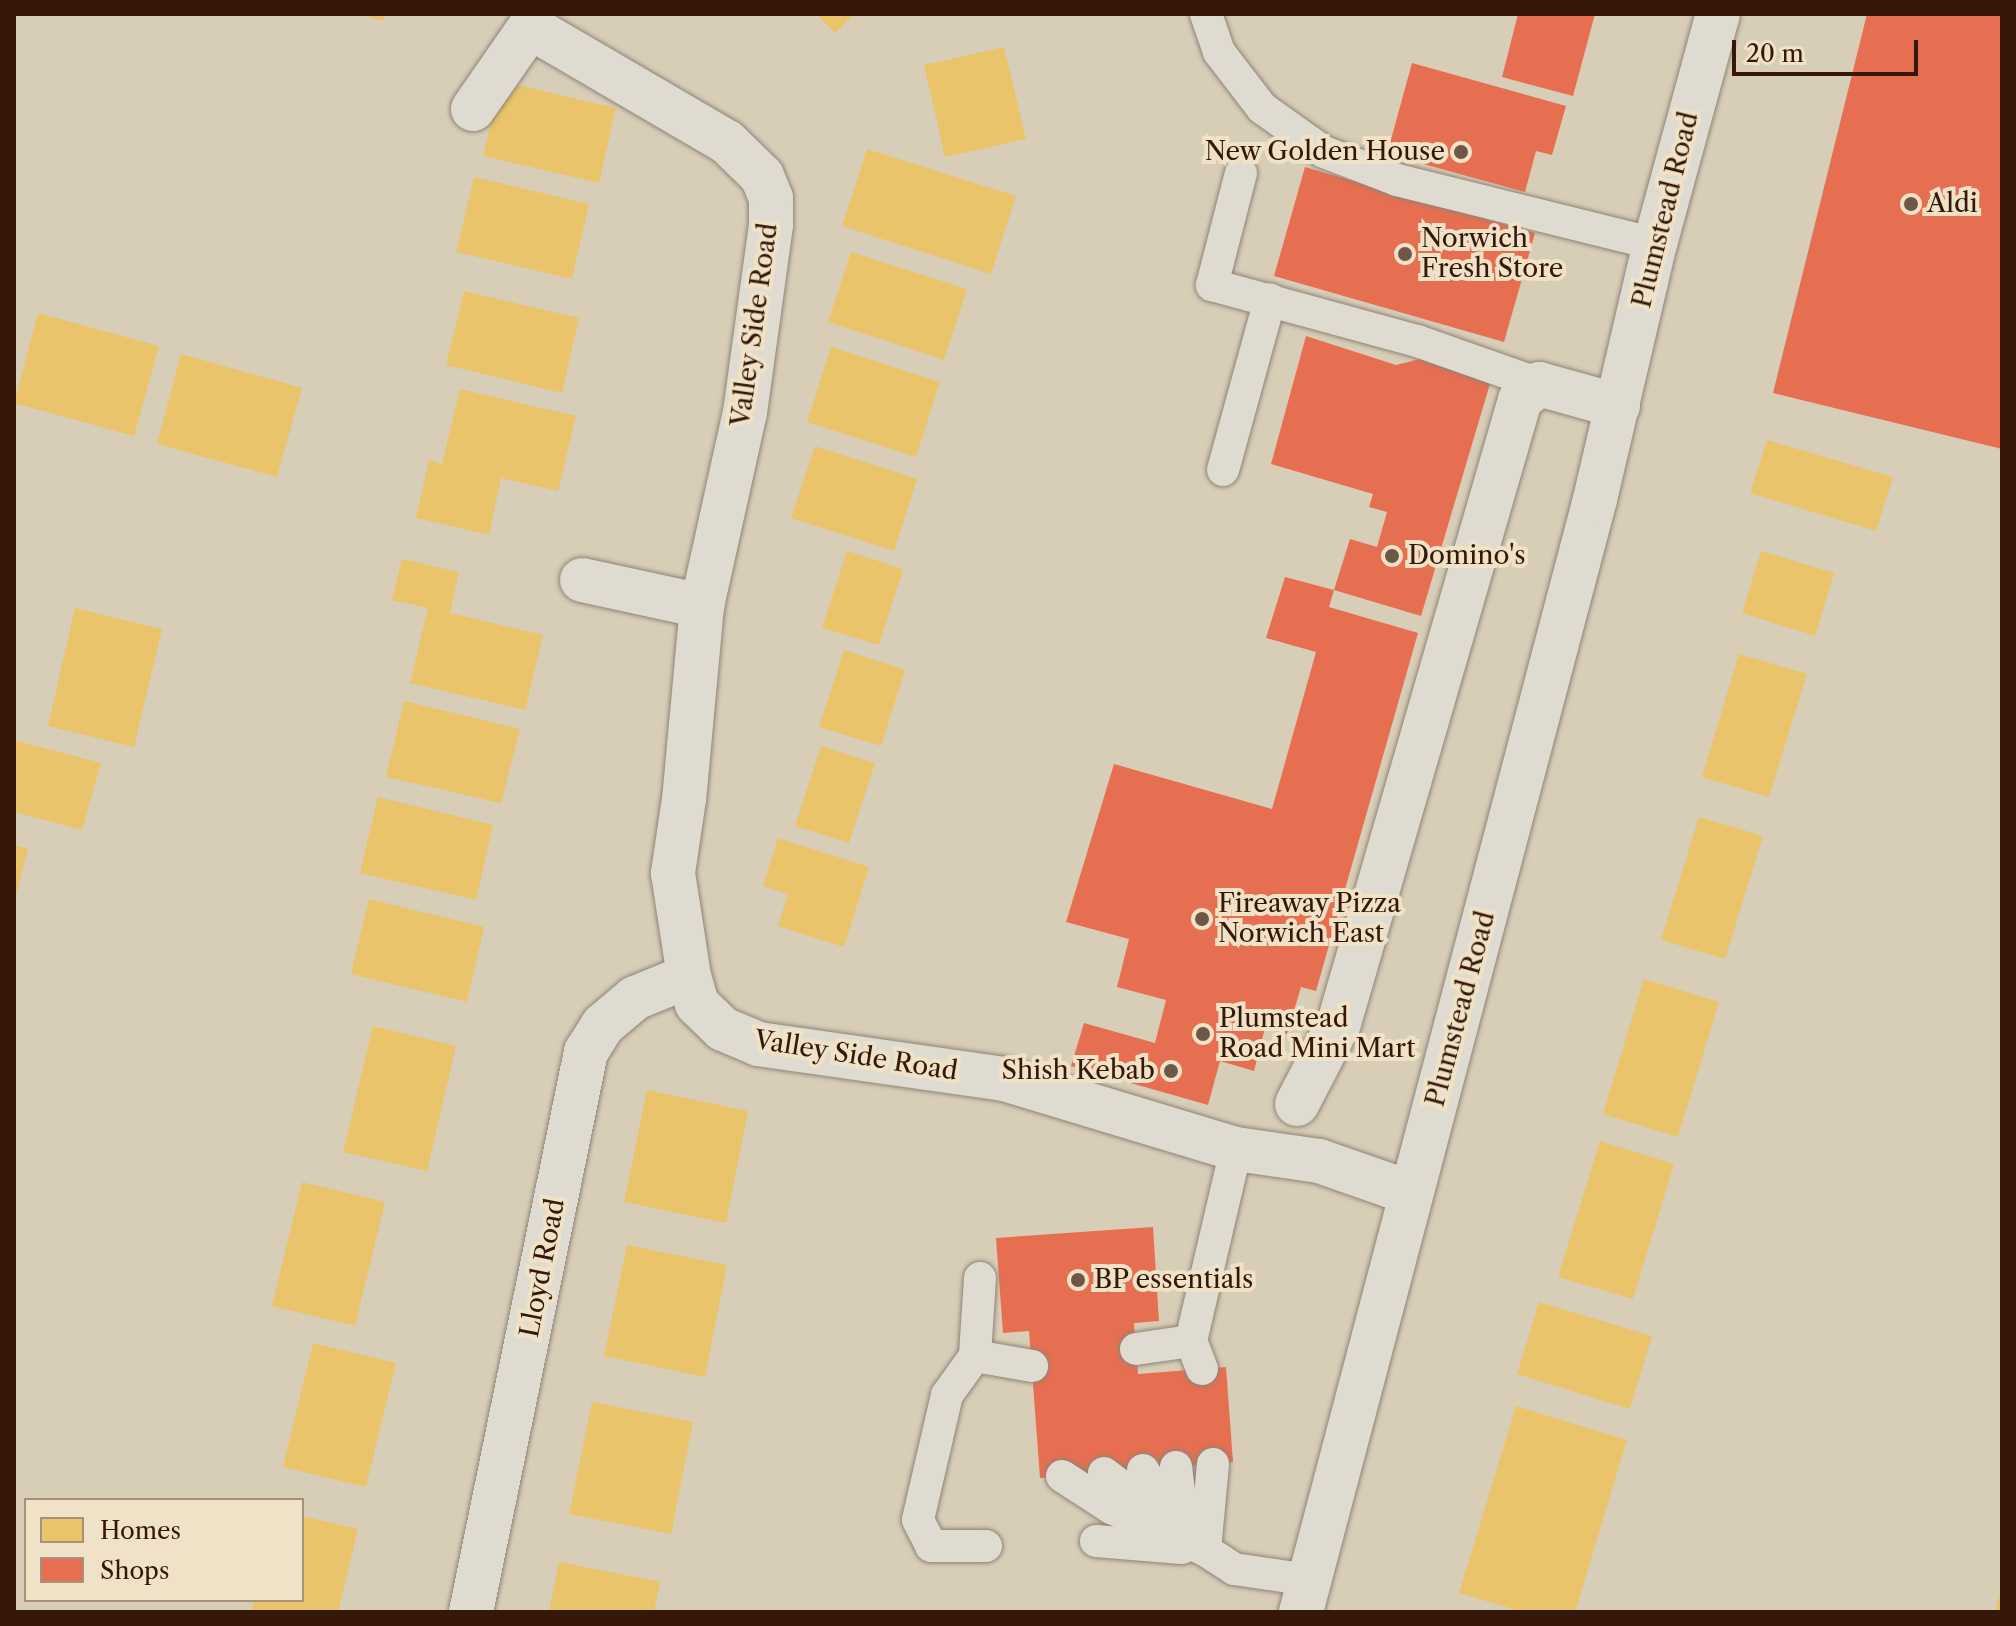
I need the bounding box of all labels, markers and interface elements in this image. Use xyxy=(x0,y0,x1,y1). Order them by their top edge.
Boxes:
scale bar xyxy=(1736,24,1922,74)
text: 20 m xyxy=(1746,39,1804,68)
street label: Plumstead Road xyxy=(1627,109,1705,311)
place label: New Golden House xyxy=(1204,136,1445,168)
marker: New Golden House xyxy=(1452,143,1470,161)
place label: Aldi xyxy=(1927,188,1978,220)
marker: Aldi xyxy=(1902,195,1920,213)
street label: Valley Side Road xyxy=(725,221,785,429)
place label: Norwich Fresh Store xyxy=(1421,223,1563,284)
marker: Norwich Fresh Store xyxy=(1396,245,1414,263)
place label: Domino's xyxy=(1408,540,1526,572)
marker: Domino's xyxy=(1383,547,1401,565)
place label: Fireaway Pizza Norwich East xyxy=(1218,888,1402,950)
street label: Plumstead Road xyxy=(1420,908,1502,1110)
marker: Fireaway Pizza Norwich East xyxy=(1193,910,1211,928)
place label: Plumstead Road Mini Mart xyxy=(1219,1003,1415,1064)
street label: Valley Side Road xyxy=(752,1024,960,1088)
marker: Plumstead Road Mini Mart xyxy=(1194,1025,1212,1043)
place label: Shish Kebab xyxy=(1001,1055,1155,1087)
marker: Shish Kebab xyxy=(1162,1062,1180,1080)
street label: Lloyd Road xyxy=(514,1196,572,1340)
place label: BP essentials xyxy=(1094,1264,1254,1296)
marker: BP essentials xyxy=(1069,1271,1087,1289)
legend xyxy=(24,1498,304,1602)
text: Homes xyxy=(100,1516,181,1545)
text: Shops xyxy=(100,1556,169,1585)

